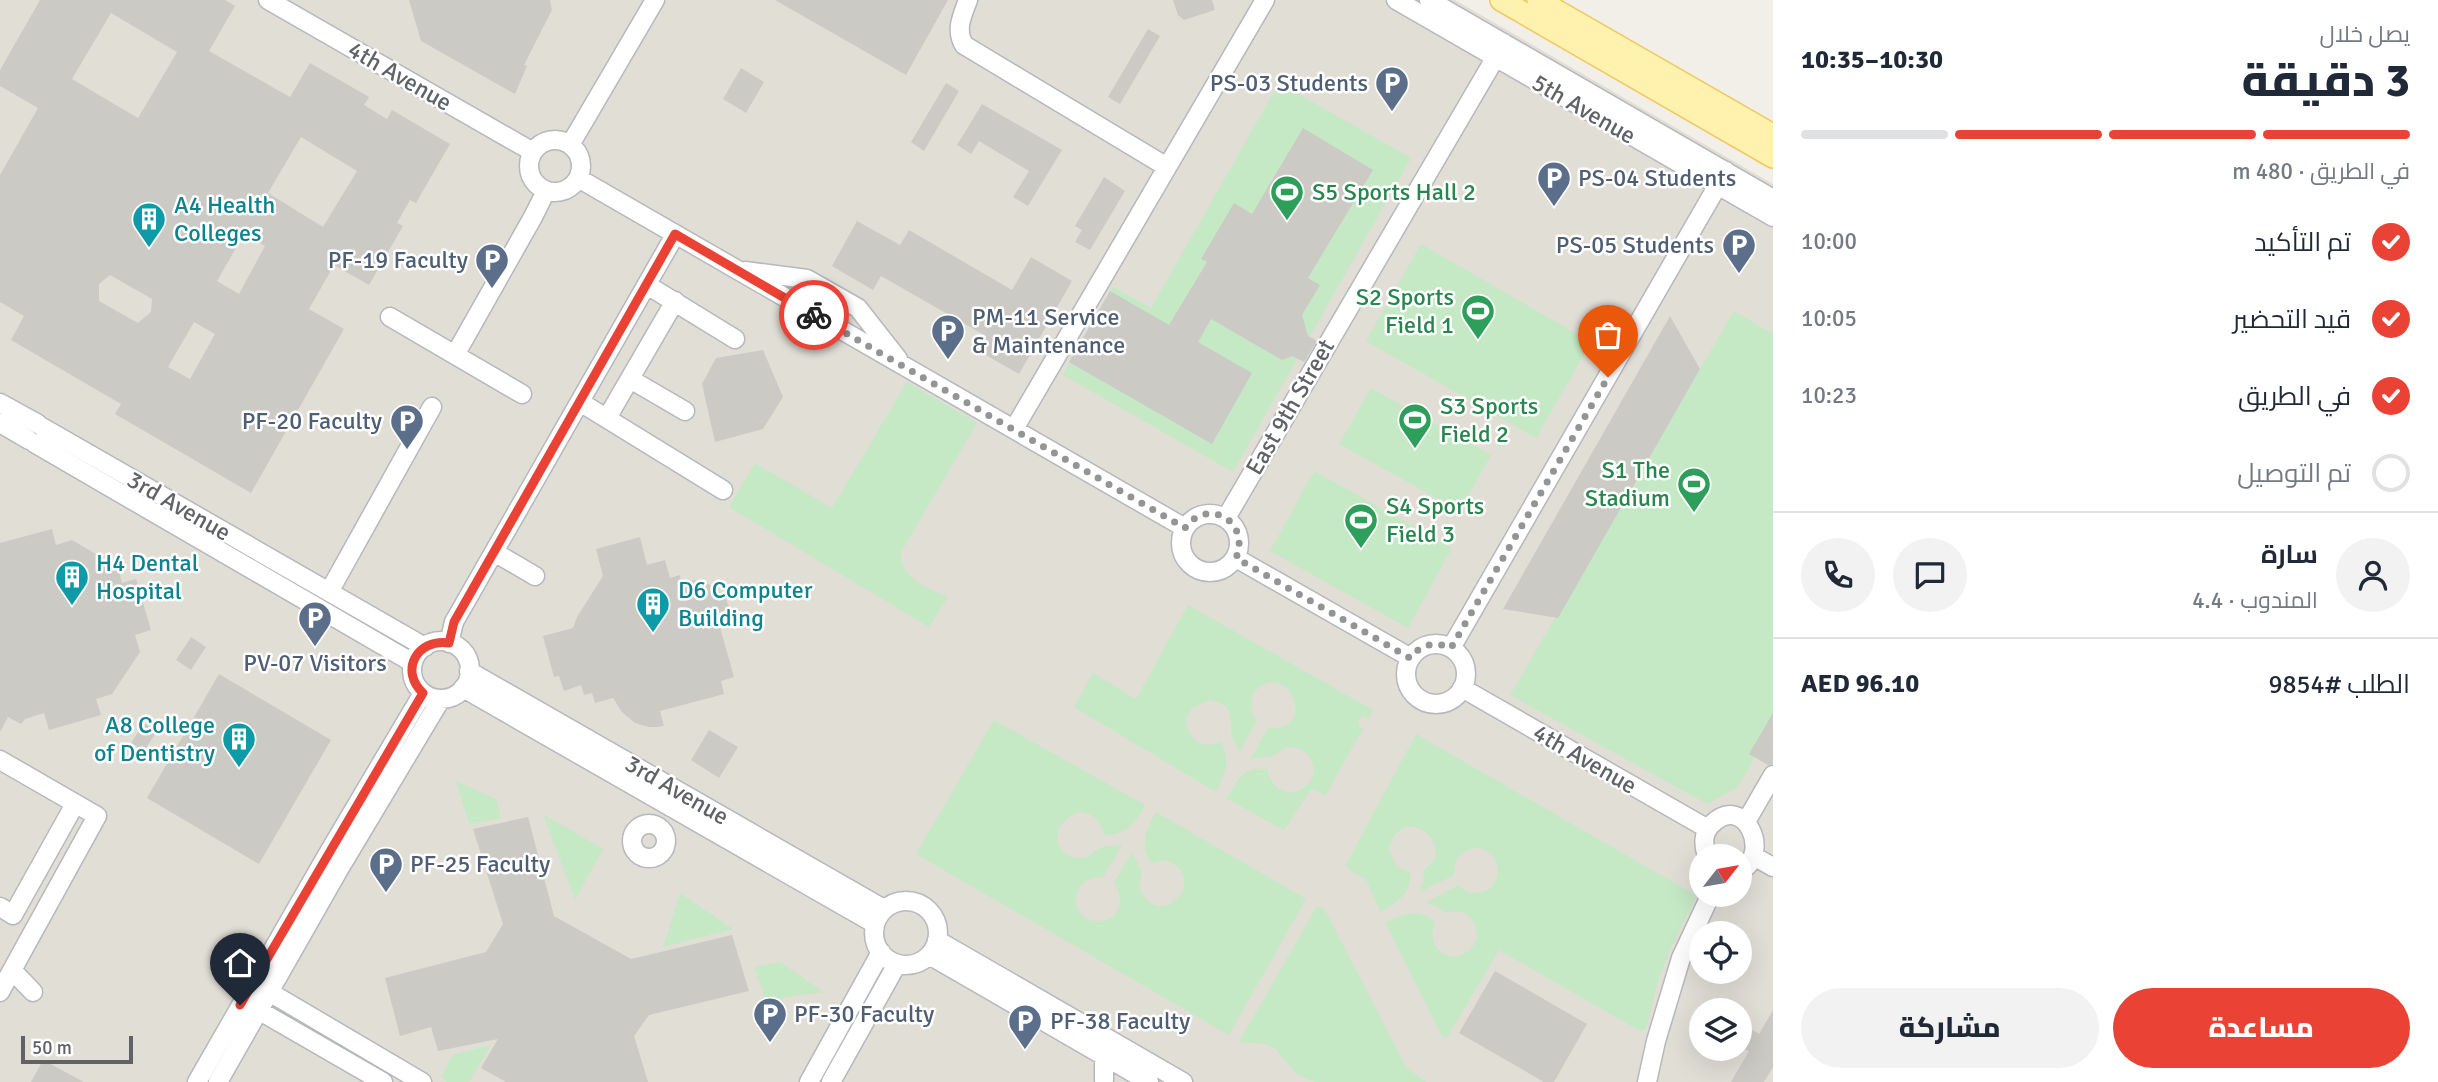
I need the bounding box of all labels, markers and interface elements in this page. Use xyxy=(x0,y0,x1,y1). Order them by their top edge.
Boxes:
text: يصل خلال xyxy=(2320,20,2410,49)
street label: 4th Avenue xyxy=(343,34,457,118)
text: 10:30–10:35 xyxy=(1801,44,1943,76)
text: 3 دقيقة xyxy=(2241,53,2410,109)
parking icon: PS-03 Students xyxy=(1373,64,1411,113)
street label: 5th Avenue xyxy=(1527,67,1641,151)
place label: PS-03 Students xyxy=(1210,68,1368,98)
text: في الطريق · 480 m xyxy=(2232,157,2410,186)
parking icon: PS-04 Students xyxy=(1535,159,1573,208)
place label: PS-04 Students xyxy=(1578,163,1736,193)
sports icon: S5 Sports Hall 2 xyxy=(1268,173,1306,222)
place label: S5 Sports Hall 2 xyxy=(1312,177,1476,207)
place label: A4 Health Colleges xyxy=(174,190,275,248)
building icon: A4 Health Colleges xyxy=(130,200,168,249)
icon: check xyxy=(2372,223,2410,261)
parking icon: PS-05 Students xyxy=(1720,226,1758,275)
text: 10:00 xyxy=(1801,227,1857,256)
text: تم التأكيد xyxy=(2254,227,2351,259)
place label: PS-05 Students xyxy=(1556,230,1714,260)
parking icon: PF-19 Faculty xyxy=(473,241,511,290)
place label: PF-19 Faculty xyxy=(328,245,468,275)
courier xyxy=(779,280,849,350)
place label: S2 Sports Field 1 xyxy=(1356,282,1454,340)
sports icon: S2 Sports Field 1 xyxy=(1459,292,1497,341)
icon: bike xyxy=(795,296,833,334)
icon: check xyxy=(2372,300,2410,338)
place label: PM-11 Service & Maintenance xyxy=(972,302,1125,360)
text: 10:05 xyxy=(1801,304,1857,333)
text: قيد التحضير xyxy=(2233,304,2351,336)
pin xyxy=(1578,305,1638,377)
parking icon: PM-11 Service & Maintenance xyxy=(929,312,967,361)
icon: bag xyxy=(1589,316,1627,354)
street label: East 9th Street xyxy=(1239,334,1341,480)
icon: check xyxy=(2372,377,2410,415)
text: 10:23 xyxy=(1801,381,1857,410)
text: في الطريق xyxy=(2238,381,2351,413)
place label: S3 Sports Field 2 xyxy=(1440,391,1538,449)
sports icon: S3 Sports Field 2 xyxy=(1396,401,1434,450)
parking icon: PF-20 Faculty xyxy=(388,402,426,451)
place label: PF-20 Faculty xyxy=(242,406,382,436)
place label: S1 The Stadium xyxy=(1585,455,1670,513)
text: تم التوصيل xyxy=(2237,458,2351,490)
street label: 3rd Avenue xyxy=(122,464,236,548)
sports icon: S1 The Stadium xyxy=(1675,465,1713,514)
place label: S4 Sports Field 3 xyxy=(1386,491,1484,549)
sports icon: S4 Sports Field 3 xyxy=(1342,501,1380,550)
button: phone xyxy=(1801,538,1875,612)
button: chat xyxy=(1893,538,1967,612)
button: person xyxy=(2336,538,2410,612)
text: سارة xyxy=(2261,539,2318,571)
place label: H4 Dental Hospital xyxy=(96,548,199,606)
building icon: H4 Dental Hospital xyxy=(53,558,91,607)
place label: D6 Computer Building xyxy=(678,575,813,633)
building icon: D6 Computer Building xyxy=(634,585,672,634)
text: المندوب · 4.4 xyxy=(2192,586,2318,615)
parking icon: PV-07 Visitors xyxy=(296,599,334,648)
place label: PV-07 Visitors xyxy=(243,648,387,678)
text: AED 96.10 xyxy=(1801,668,1919,700)
text: الطلب #9854 xyxy=(2268,669,2410,701)
place label: A8 College of Dentistry xyxy=(94,710,215,768)
street label: 4th Avenue xyxy=(1528,717,1642,801)
building icon: A8 College of Dentistry xyxy=(220,720,258,769)
street label: 3rd Avenue xyxy=(620,748,734,832)
north arrow xyxy=(1689,844,1752,906)
map controls xyxy=(1689,844,1752,1061)
parking icon: PF-25 Faculty xyxy=(367,845,405,894)
place label: PF-25 Faculty xyxy=(410,849,550,879)
button: locate xyxy=(1689,921,1752,984)
pin xyxy=(210,933,270,1005)
icon: home xyxy=(221,944,259,982)
button: مشاركة xyxy=(1801,988,2099,1068)
button: مساعدة xyxy=(2113,988,2410,1068)
parking icon: PF-30 Faculty xyxy=(751,995,789,1044)
button: layers xyxy=(1689,998,1752,1061)
place label: PF-30 Faculty xyxy=(794,999,934,1029)
parking icon: PF-38 Faculty xyxy=(1006,1002,1044,1051)
place label: PF-38 Faculty xyxy=(1050,1006,1190,1036)
scale bar xyxy=(21,1033,133,1065)
text: 50 m xyxy=(32,1036,72,1060)

